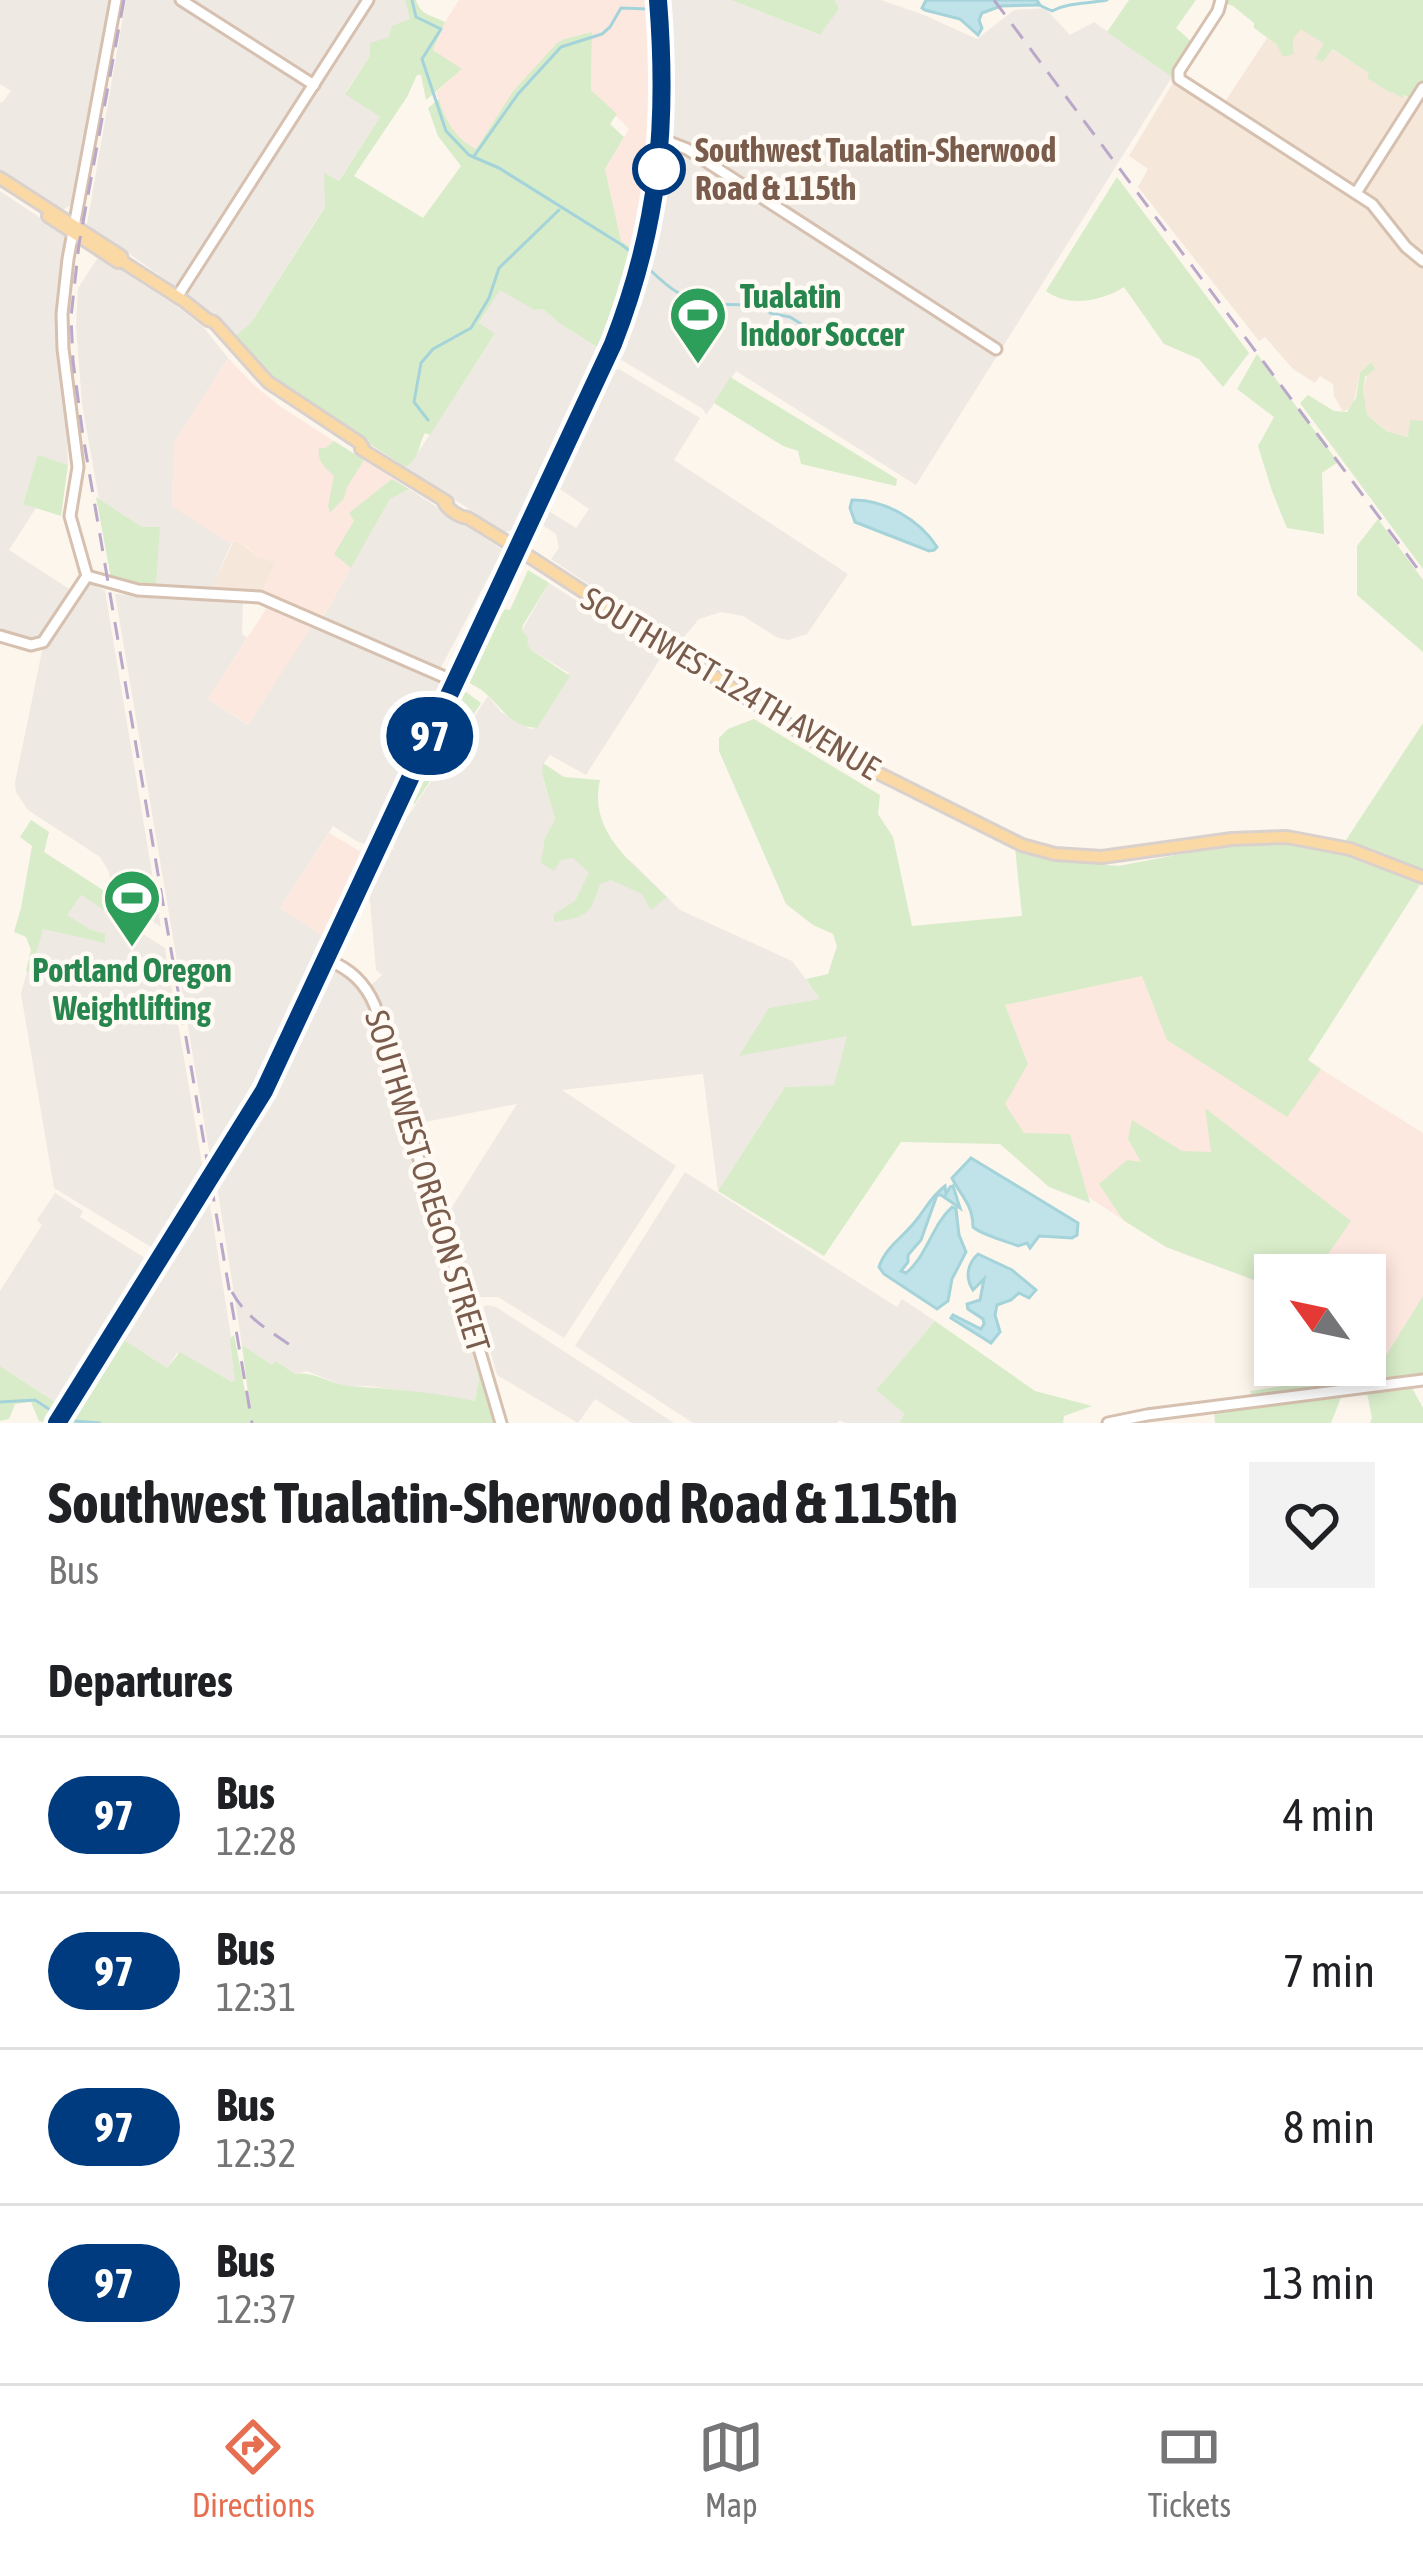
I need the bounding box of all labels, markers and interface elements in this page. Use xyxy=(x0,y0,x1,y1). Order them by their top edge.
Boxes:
place label: Southwest Tualatin-Sherwood Road & 115th xyxy=(695,131,1056,207)
marker: Southwest Tualatin-Sherwood Road & 115th xyxy=(634,144,684,194)
place label: Tualatin Indoor Soccer xyxy=(740,277,905,353)
sports icon: Tualatin Indoor Soccer xyxy=(667,284,729,366)
street label: SOUTHWEST 124TH AVENUE xyxy=(575,579,887,787)
line badge: 97 xyxy=(376,697,484,775)
text: 97 xyxy=(410,712,450,760)
sports icon: Portland Oregon Weightlifting xyxy=(101,867,163,949)
place label: Portland Oregon Weightlifting xyxy=(32,951,232,1027)
street label: SOUTHWEST OREGON STREET xyxy=(358,1006,498,1357)
north arrow xyxy=(1254,1254,1386,1386)
map controls xyxy=(1254,1254,1386,1386)
button: heart xyxy=(1249,1462,1375,1588)
text: Southwest Tualatin-Sherwood Road & 115th xyxy=(48,1470,958,1535)
text: Bus xyxy=(48,1548,99,1592)
text: Departures xyxy=(48,1655,233,1707)
text: Bus xyxy=(216,1767,275,1819)
text: 4 min xyxy=(1283,1789,1375,1841)
text: 97 xyxy=(94,1791,134,1839)
text: 12:28 xyxy=(216,1819,296,1863)
text: Bus xyxy=(216,1923,275,1975)
text: 7 min xyxy=(1283,1945,1375,1997)
text: 97 xyxy=(94,1947,134,1995)
text: 12:31 xyxy=(216,1975,296,2019)
text: Bus xyxy=(216,2079,275,2131)
text: 8 min xyxy=(1283,2101,1375,2153)
text: 97 xyxy=(94,2103,134,2151)
text: 12:32 xyxy=(216,2131,296,2175)
text: Bus xyxy=(216,2235,275,2287)
text: 13 min xyxy=(1262,2257,1375,2309)
text: 97 xyxy=(94,2259,134,2307)
text: 12:37 xyxy=(216,2287,296,2331)
tab: Directions xyxy=(192,2414,315,2524)
tab: Map xyxy=(698,2414,764,2524)
tab: Tickets xyxy=(1148,2414,1231,2524)

